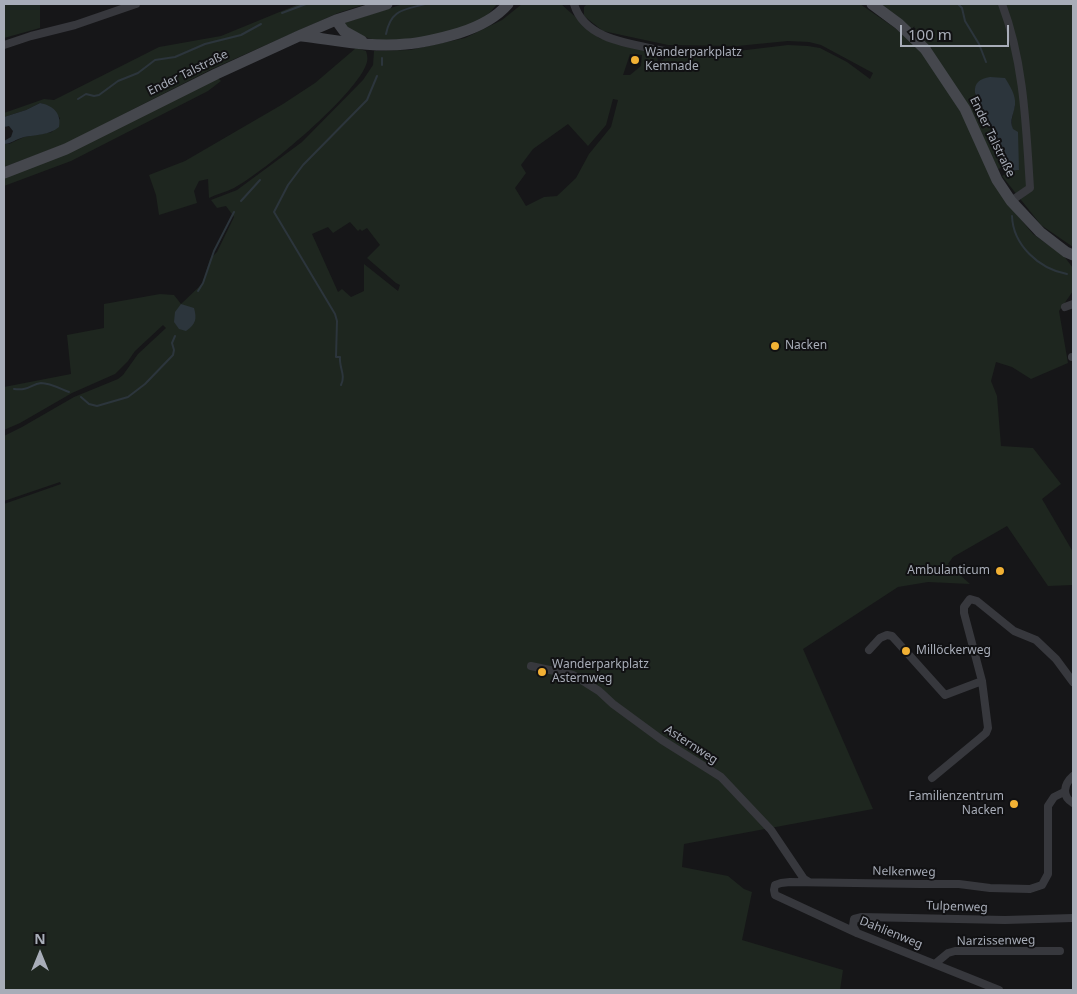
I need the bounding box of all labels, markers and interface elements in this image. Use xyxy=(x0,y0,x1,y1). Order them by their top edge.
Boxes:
scale bar xyxy=(902,15,1011,47)
text: 100 m xyxy=(908,24,952,44)
place label: Wanderparkplatz Kemnade xyxy=(645,46,742,74)
street label: Ender Talstraße xyxy=(145,47,231,99)
marker: Wanderparkplatz Kemnade xyxy=(629,54,641,66)
street label: Ender Talstraße xyxy=(966,94,1018,180)
place label: Nacken xyxy=(785,339,827,353)
marker: Nacken xyxy=(769,340,781,352)
place label: Ambulanticum xyxy=(907,564,990,578)
marker: Ambulanticum xyxy=(994,565,1006,577)
place label: Millöckerweg xyxy=(916,644,991,658)
marker: Millöckerweg xyxy=(900,645,912,657)
place label: Wanderparkplatz Asternweg xyxy=(552,658,649,686)
marker: Wanderparkplatz Asternweg xyxy=(536,666,548,678)
street label: Asternweg xyxy=(662,722,720,768)
place label: Familienzentrum Nacken xyxy=(909,790,1004,818)
marker: Familienzentrum Nacken xyxy=(1008,798,1020,810)
street label: Nelkenweg xyxy=(872,864,936,880)
street label: Tulpenweg xyxy=(926,899,988,915)
street label: Dahlienweg xyxy=(857,914,925,952)
north arrow xyxy=(15,929,65,979)
text: N xyxy=(34,929,46,948)
street label: Narzissenweg xyxy=(956,933,1036,949)

